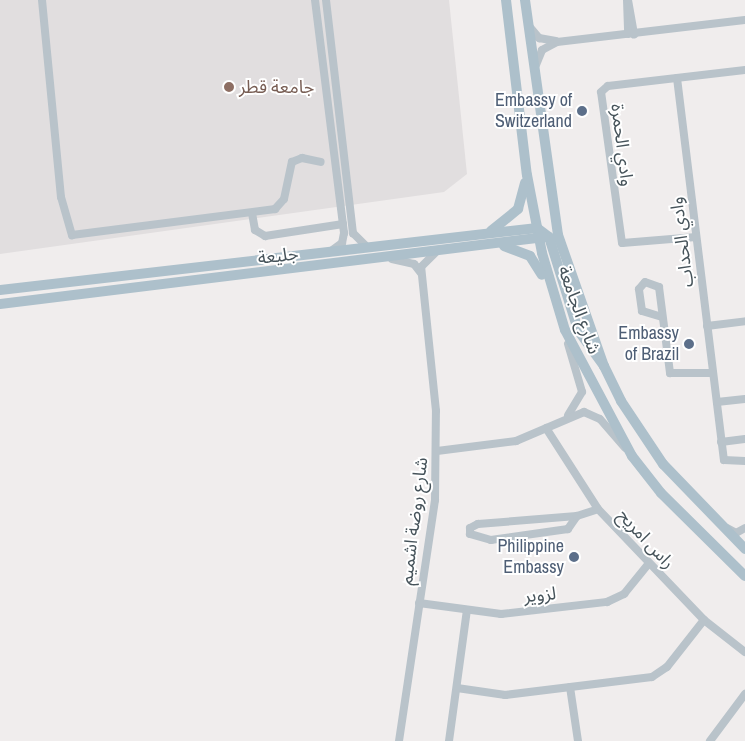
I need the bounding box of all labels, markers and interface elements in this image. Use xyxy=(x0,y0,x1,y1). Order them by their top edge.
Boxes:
place label: جامعة قطر xyxy=(239,76,314,98)
marker: جامعة قطر xyxy=(223,81,235,93)
place label: Embassy of Switzerland xyxy=(495,90,572,132)
street label: وادي الحمرة xyxy=(606,102,638,188)
marker: Embassy of Switzerland xyxy=(576,105,588,117)
street label: وادي الحداب xyxy=(666,196,698,288)
street label: جليعة xyxy=(256,243,300,269)
street label: شارع الجامعة xyxy=(553,263,605,357)
place label: Embassy of Brazil xyxy=(618,323,679,366)
marker: Embassy of Brazil xyxy=(683,338,695,350)
street label: شارع روضة اشميم xyxy=(395,456,433,586)
street label: راس امريح xyxy=(613,505,679,573)
place label: Philippine Embassy xyxy=(498,536,564,578)
marker: Philippine Embassy xyxy=(568,551,580,563)
street label: لزوير xyxy=(523,583,557,607)

